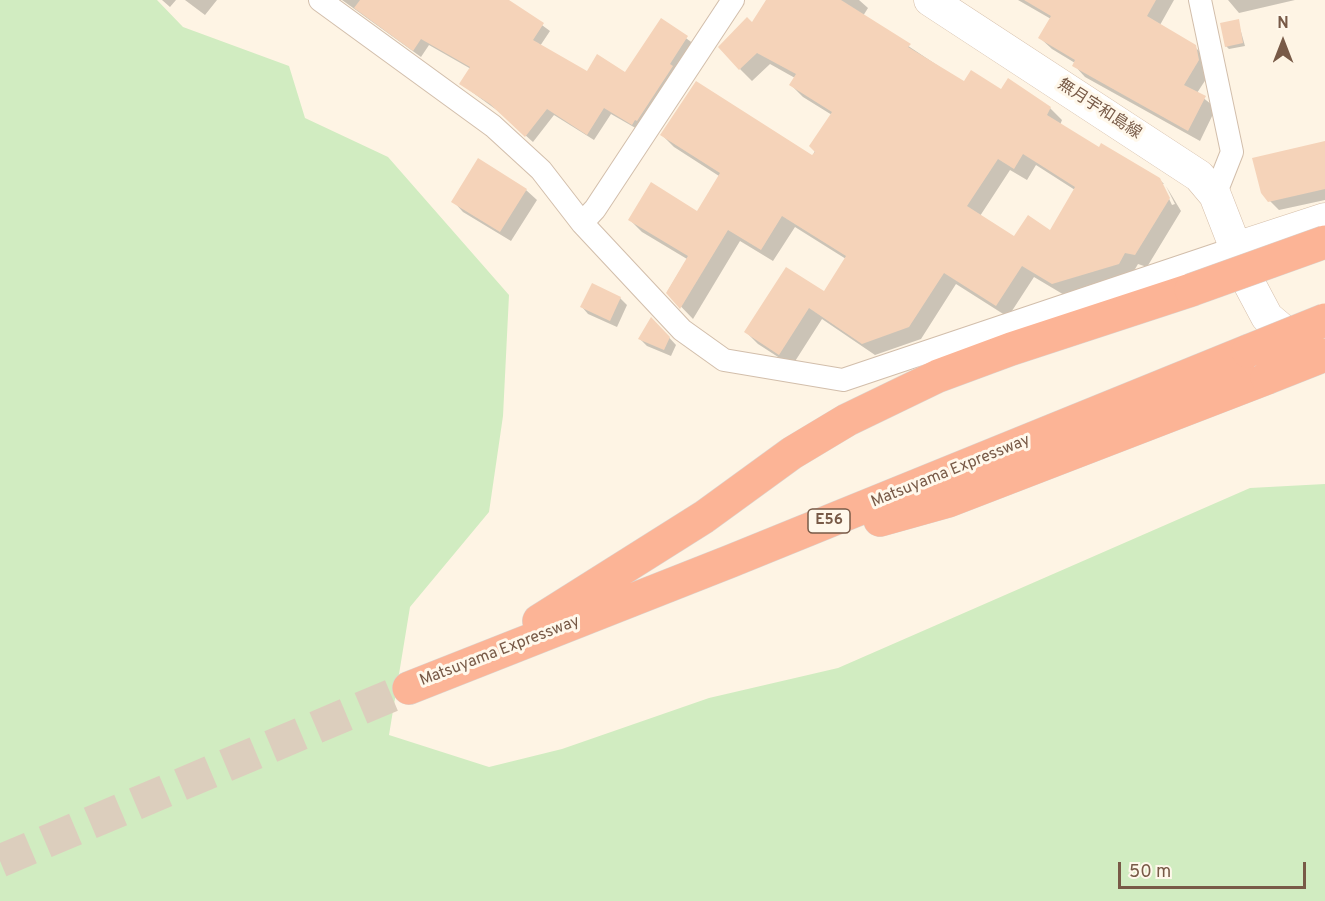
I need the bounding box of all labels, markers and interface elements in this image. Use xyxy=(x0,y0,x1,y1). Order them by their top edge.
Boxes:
north arrow xyxy=(1253,12,1313,72)
text: N xyxy=(1277,14,1289,34)
street label: 無月宇和島線 xyxy=(1054,76,1144,144)
street label: Matsuyama Expressway xyxy=(869,431,1033,513)
road number: E56 xyxy=(808,509,850,533)
street label: Matsuyama Expressway xyxy=(417,613,583,691)
scale bar xyxy=(1121,850,1308,888)
text: 50 m xyxy=(1129,861,1171,884)

